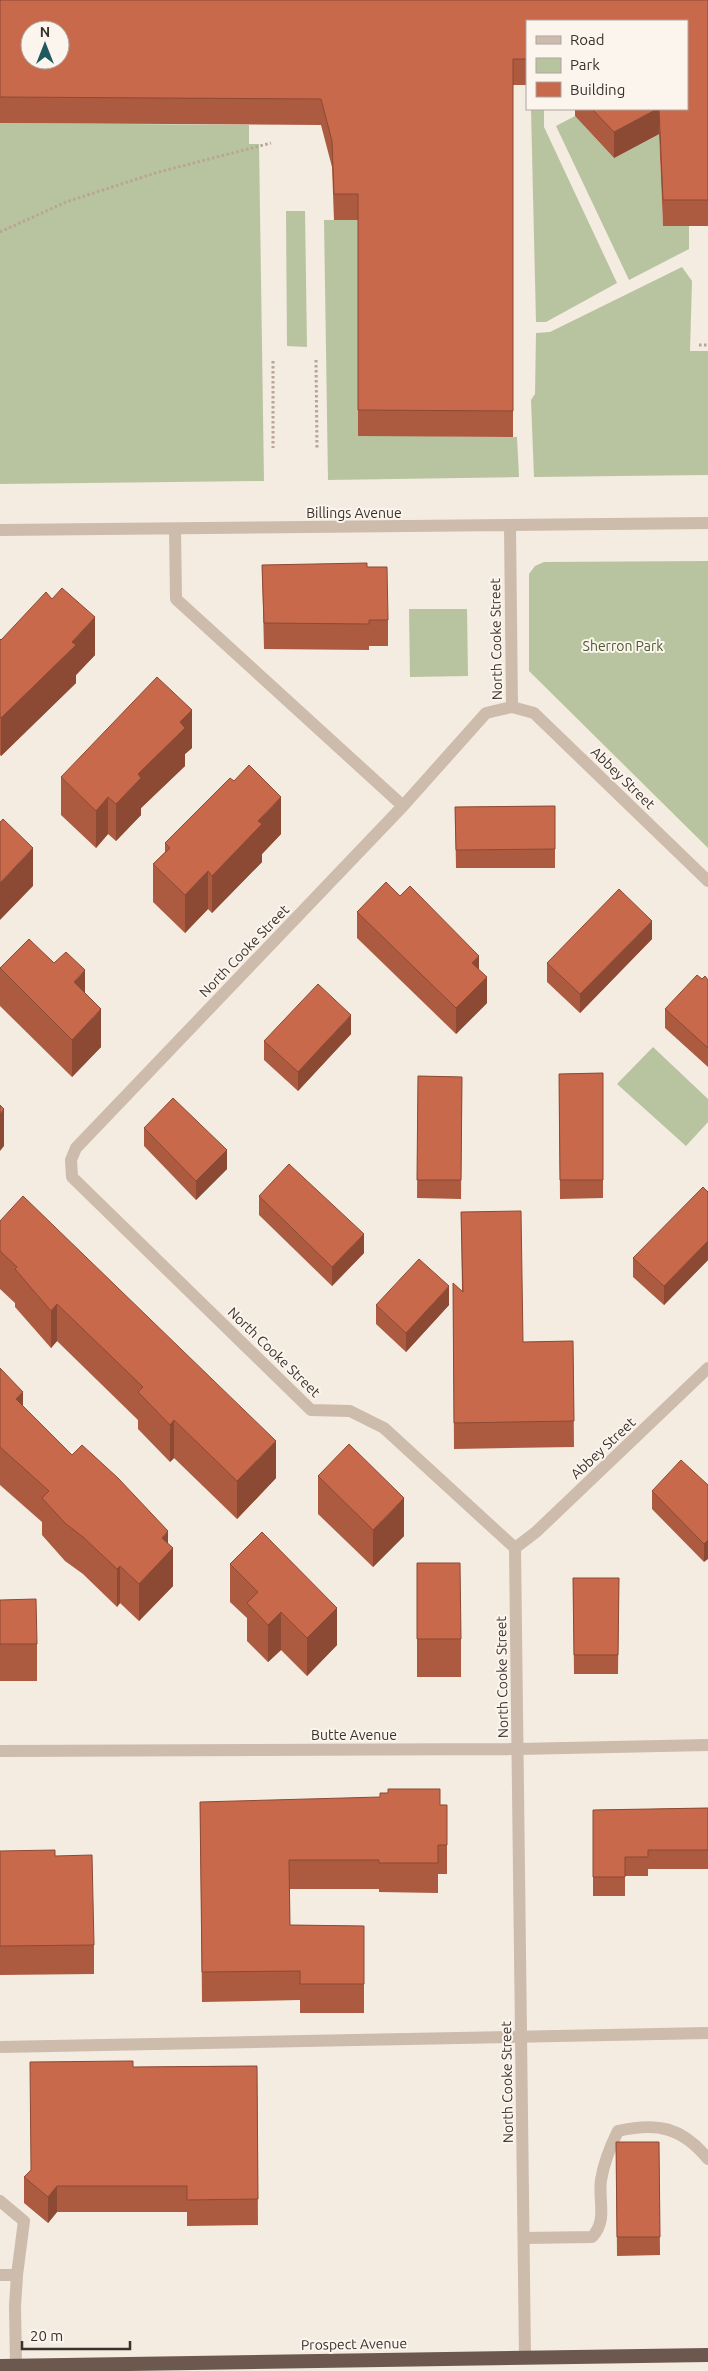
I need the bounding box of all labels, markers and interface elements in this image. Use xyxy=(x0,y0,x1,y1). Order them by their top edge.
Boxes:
north arrow xyxy=(20,20,70,70)
legend xyxy=(526,20,688,110)
text: N xyxy=(40,24,50,40)
text: Road xyxy=(570,31,605,48)
text: Park xyxy=(570,56,600,73)
text: Building xyxy=(570,81,625,98)
street label: Billings Avenue xyxy=(306,505,402,521)
street label: North Cooke Street xyxy=(487,577,505,700)
park label: Sherron Park xyxy=(583,638,663,654)
street label: Abbey Street xyxy=(588,744,658,813)
street label: North Cooke Street xyxy=(196,901,292,1000)
street label: North Cooke Street xyxy=(225,1304,324,1400)
street label: Abbey Street xyxy=(567,1414,639,1482)
street label: North Cooke Street xyxy=(493,1615,511,1738)
street label: Butte Avenue xyxy=(311,1727,397,1743)
street label: North Cooke Street xyxy=(498,2020,516,2143)
scale bar xyxy=(22,2318,130,2350)
text: 20 m xyxy=(30,2327,63,2344)
street label: Prospect Avenue xyxy=(301,2335,407,2353)

